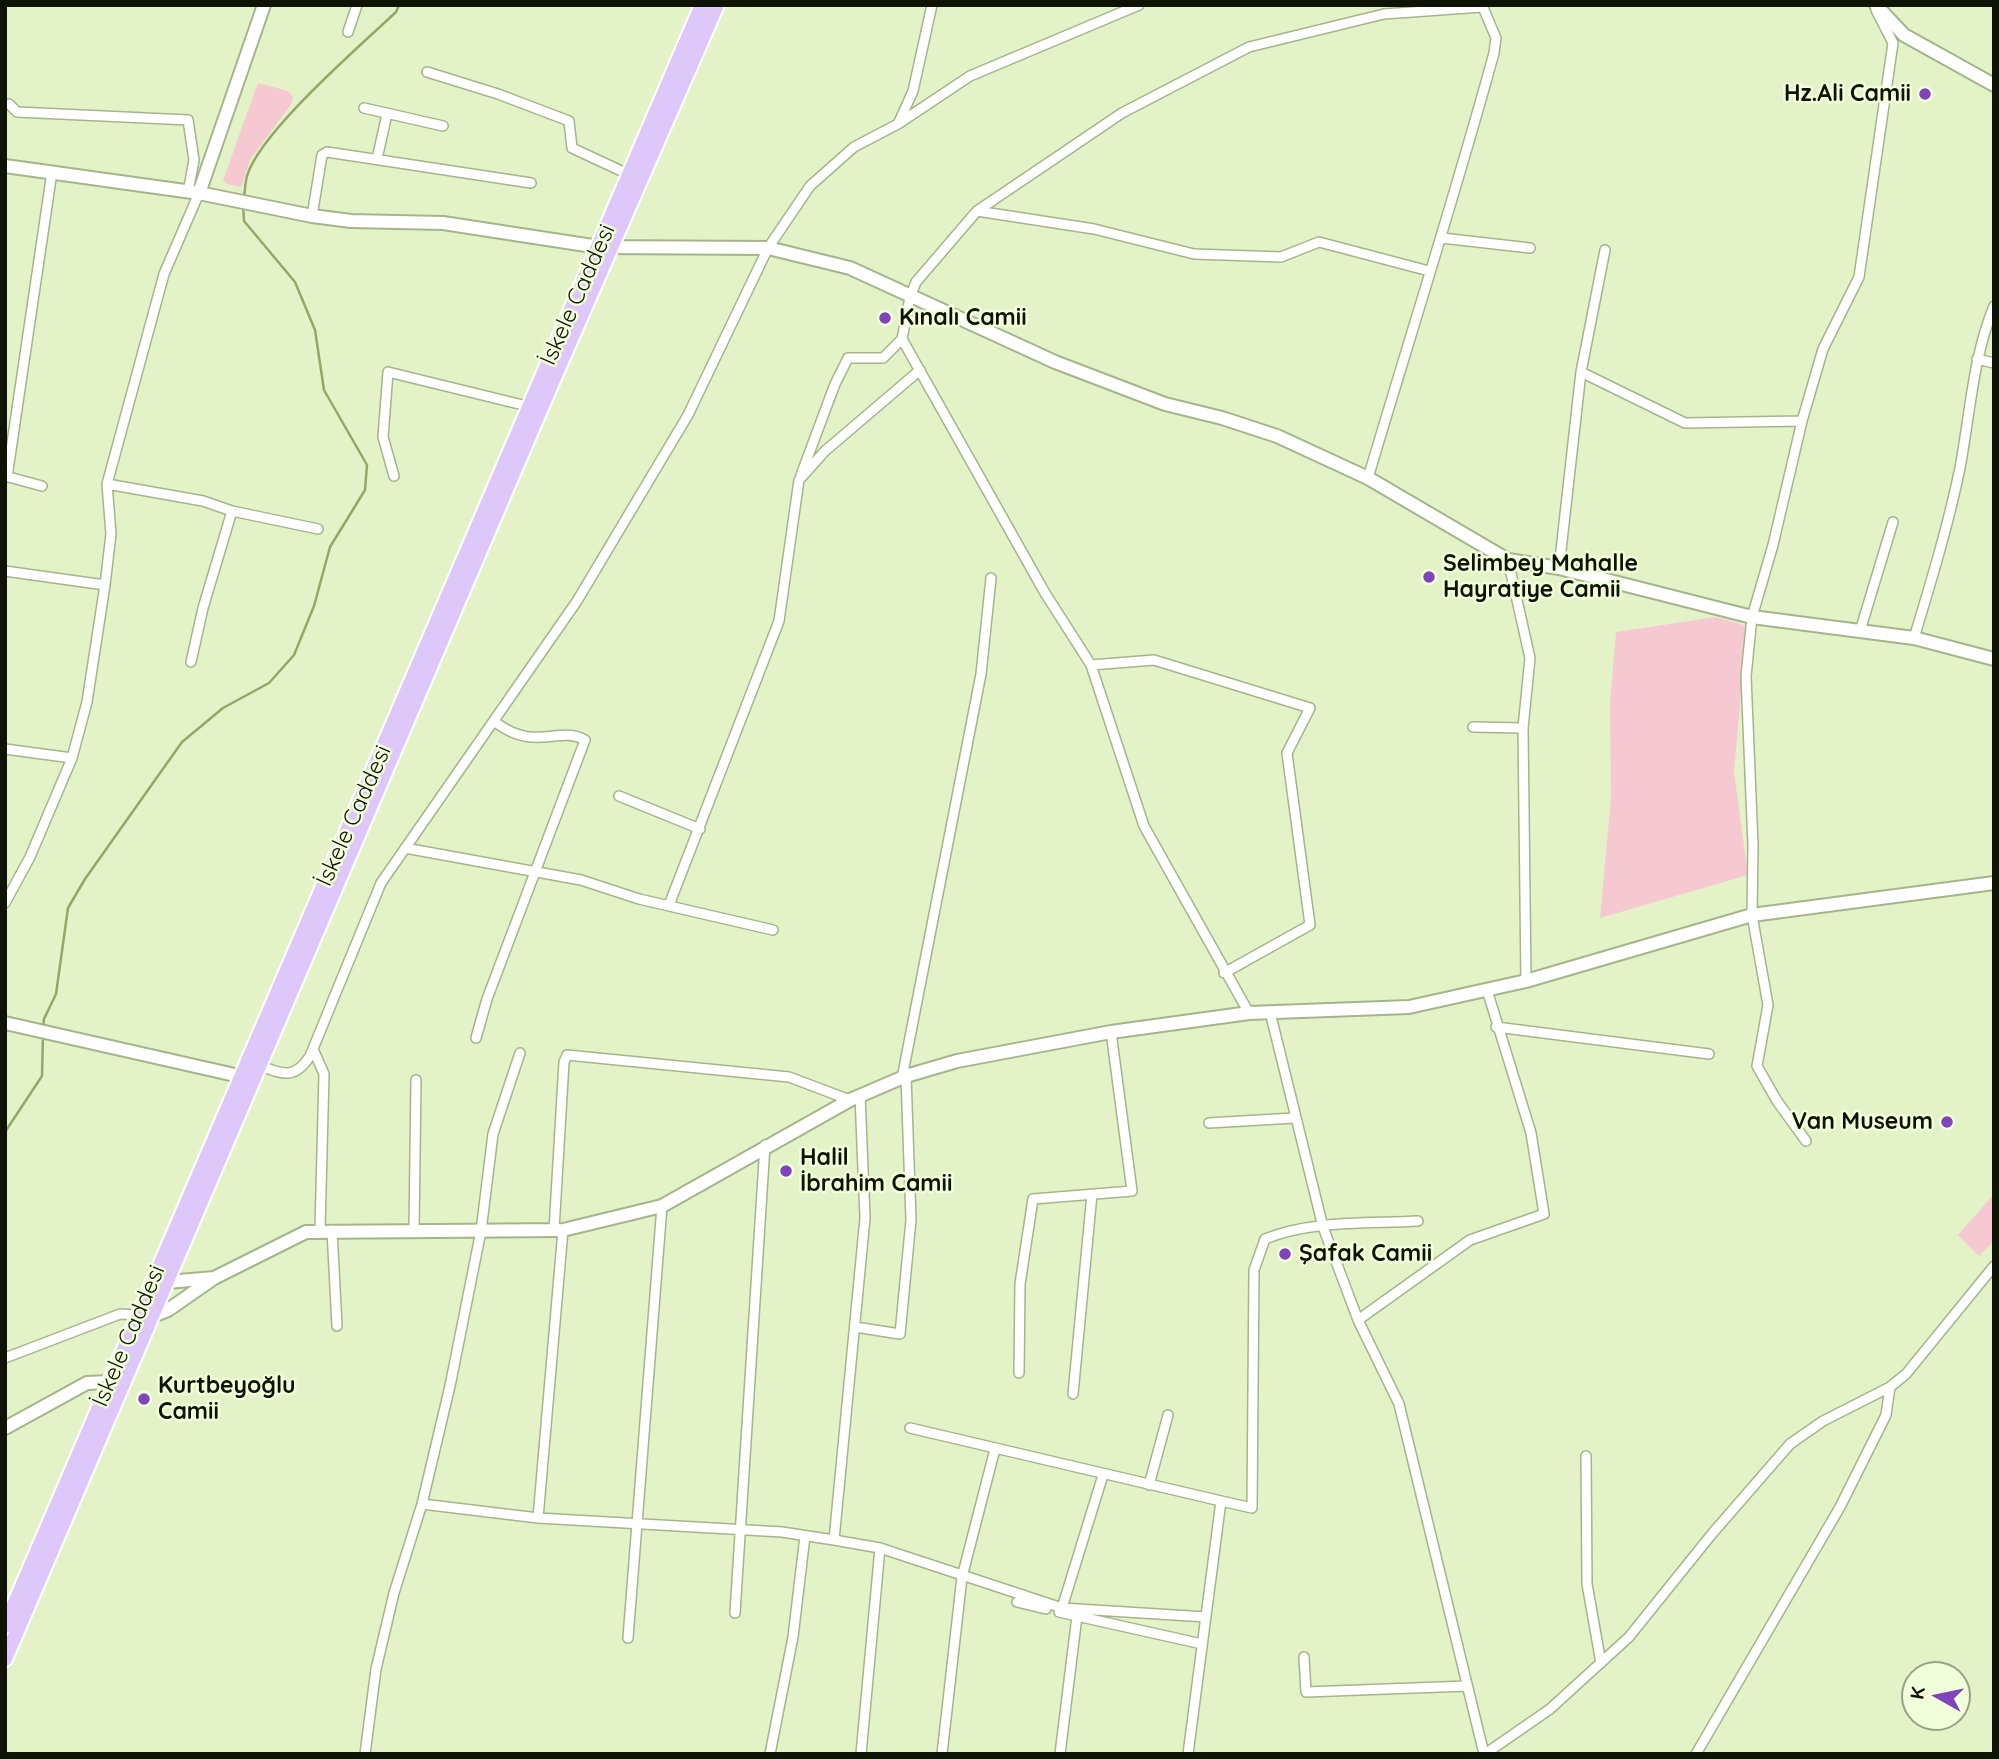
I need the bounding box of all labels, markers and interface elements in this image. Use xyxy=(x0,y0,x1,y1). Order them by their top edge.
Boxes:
place label: Hz.Ali Camii xyxy=(1784,80,1911,108)
marker: Hz.Ali Camii xyxy=(1917,86,1933,102)
street label: İskele Caddesi xyxy=(535,220,621,370)
place label: Kınalı Camii xyxy=(899,304,1027,332)
marker: Kınalı Camii xyxy=(877,310,893,326)
place label: Selimbey Mahalle Hayratiye Camii xyxy=(1443,550,1638,604)
marker: Selimbey Mahalle Hayratiye Camii xyxy=(1421,569,1437,585)
street label: İskele Caddesi xyxy=(311,741,397,891)
place label: Van Museum xyxy=(1791,1108,1933,1136)
marker: Van Museum xyxy=(1939,1114,1955,1130)
place label: Halil İbrahim Camii xyxy=(800,1144,952,1198)
marker: Halil İbrahim Camii xyxy=(778,1163,794,1179)
place label: Şafak Camii xyxy=(1299,1240,1432,1268)
marker: Şafak Camii xyxy=(1277,1246,1293,1262)
street label: İskele Caddesi xyxy=(87,1261,171,1411)
place label: Kurtbeyoğlu Camii xyxy=(158,1372,296,1426)
marker: Kurtbeyoğlu Camii xyxy=(136,1391,152,1407)
north arrow xyxy=(1901,1661,1971,1731)
text: K xyxy=(1904,1685,1930,1701)

